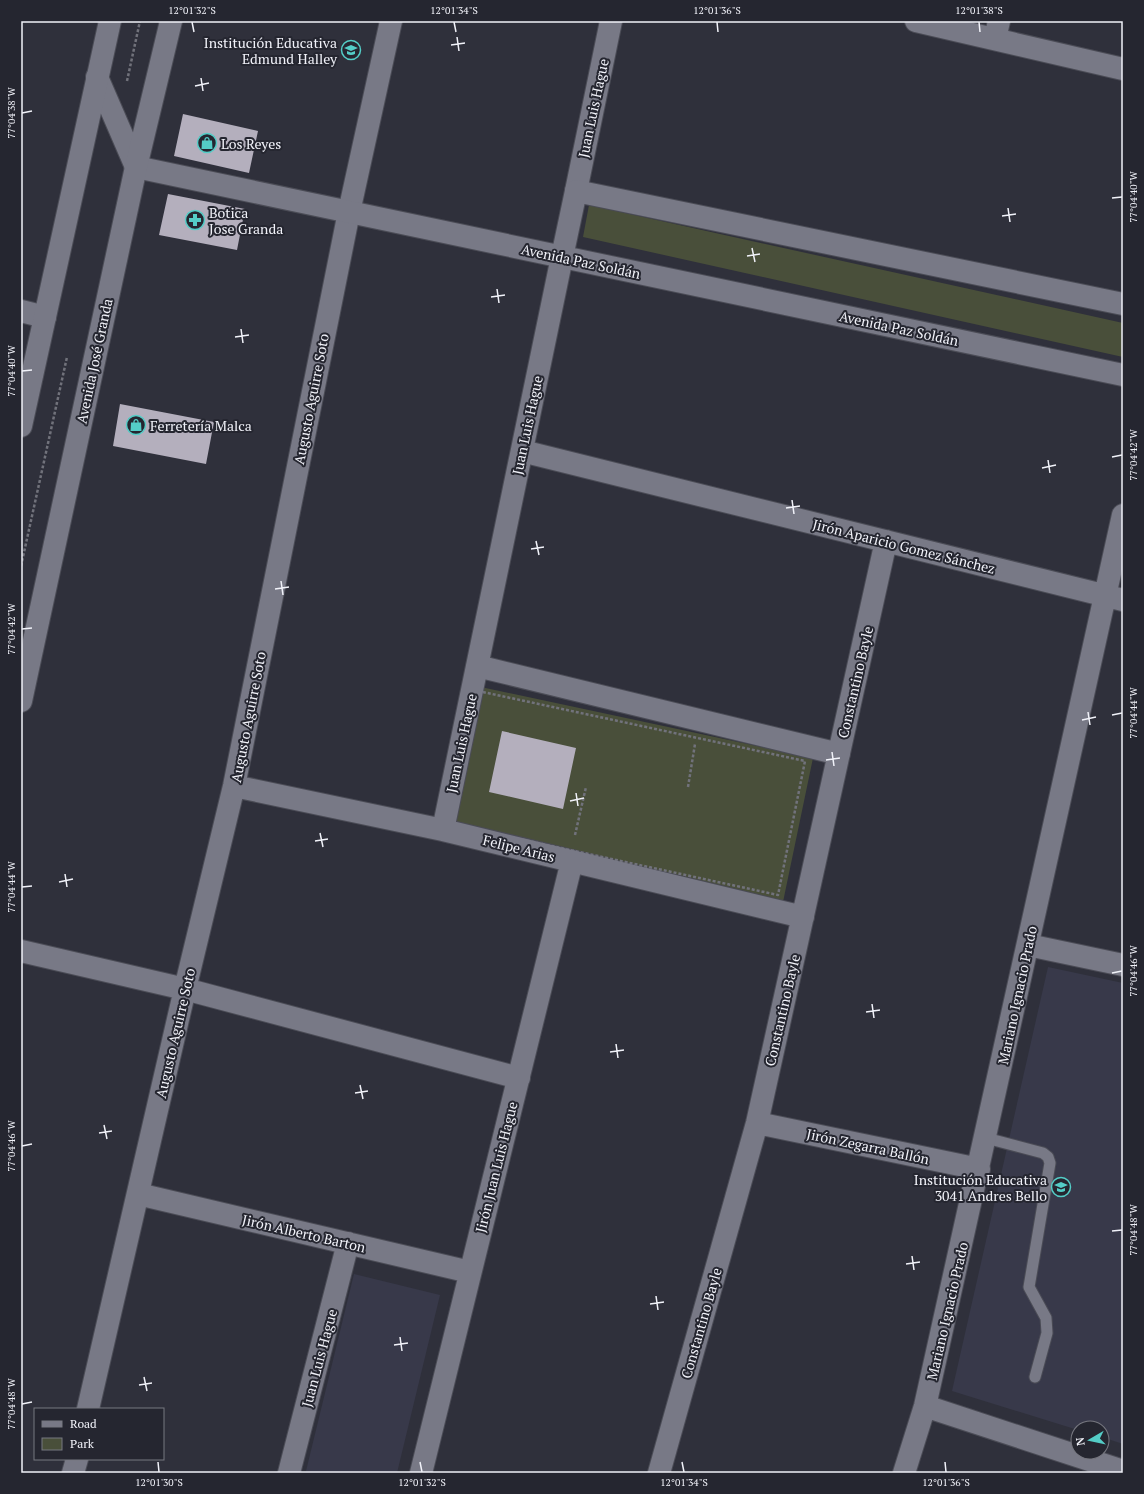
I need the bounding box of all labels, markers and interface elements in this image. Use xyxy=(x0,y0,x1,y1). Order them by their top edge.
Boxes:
text: 12°01'32"S xyxy=(168,4,216,17)
text: 12°01'34"S xyxy=(430,4,478,17)
text: 12°01'36"S xyxy=(693,4,741,17)
text: 12°01'38"S xyxy=(955,4,1003,17)
place label: Institución Educativa Edmund Halley xyxy=(204,33,338,68)
school or university icon: Institución Educativa Edmund Halley xyxy=(340,39,362,61)
street label: Juan Luis Hague xyxy=(573,57,613,159)
text: 77°04'38"W xyxy=(5,87,18,139)
shop icon: Los Reyes xyxy=(196,132,218,154)
place label: Los Reyes xyxy=(221,134,281,153)
text: 77°04'40"W xyxy=(1127,171,1140,223)
place label: Botica Jose Granda xyxy=(209,203,283,238)
pharmacy icon: Botica Jose Granda xyxy=(184,209,206,231)
street label: Avenida Paz Soldán xyxy=(520,239,643,283)
street label: Avenida José Granda xyxy=(71,297,117,425)
street label: Avenida Paz Soldán xyxy=(838,306,961,350)
street label: Augusto Aguirre Soto xyxy=(289,332,333,466)
text: 77°04'40"W xyxy=(5,345,18,397)
street label: Juan Luis Hague xyxy=(507,374,547,476)
shop icon: Ferretería Malca xyxy=(125,414,147,436)
place label: Ferretería Malca xyxy=(150,416,252,435)
text: 77°04'42"W xyxy=(1127,429,1140,481)
street label: Jirón Aparicio Gomez Sánchez xyxy=(811,514,997,578)
text: 77°04'42"W xyxy=(5,603,18,655)
street label: Constantino Bayle xyxy=(833,624,877,740)
street label: Augusto Aguirre Soto xyxy=(226,650,270,784)
text: 77°04'44"W xyxy=(1127,687,1140,739)
street label: Juan Luis Hague xyxy=(441,692,481,794)
street label: Felipe Arias xyxy=(481,830,557,866)
text: 77°04'44"W xyxy=(5,861,18,913)
street label: Mariano Ignacio Prado xyxy=(993,924,1041,1066)
text: 77°04'46"W xyxy=(1127,945,1140,997)
street label: Constantino Bayle xyxy=(760,952,804,1068)
street label: Augusto Aguirre Soto xyxy=(151,966,199,1100)
street label: Jirón Juan Luis Hague xyxy=(471,1099,521,1235)
text: 77°04'46"W xyxy=(5,1120,18,1172)
street label: Jirón Zegarra Ballón xyxy=(805,1124,932,1168)
place label: Institución Educativa 3041 Andres Bello xyxy=(914,1170,1047,1205)
school or university icon: Institución Educativa 3041 Andres Bello xyxy=(1050,1176,1072,1198)
text: 77°04'48"W xyxy=(1127,1204,1140,1256)
street label: Jirón Alberto Barton xyxy=(240,1210,368,1257)
street label: Mariano Ignacio Prado xyxy=(922,1240,972,1382)
street label: Constantino Bayle xyxy=(676,1265,726,1381)
street label: Juan Luis Hague xyxy=(297,1307,341,1409)
text: 77°04'48"W xyxy=(5,1378,18,1430)
legend xyxy=(34,1408,164,1460)
text: Road xyxy=(70,1416,97,1431)
north arrow xyxy=(1070,1420,1110,1460)
text: Park xyxy=(70,1436,95,1451)
text: N xyxy=(1072,1436,1088,1447)
text: 12°01'30"S xyxy=(135,1476,183,1489)
text: 12°01'32"S xyxy=(398,1476,446,1489)
text: 12°01'34"S xyxy=(660,1476,708,1489)
text: 12°01'36"S xyxy=(922,1476,970,1489)

